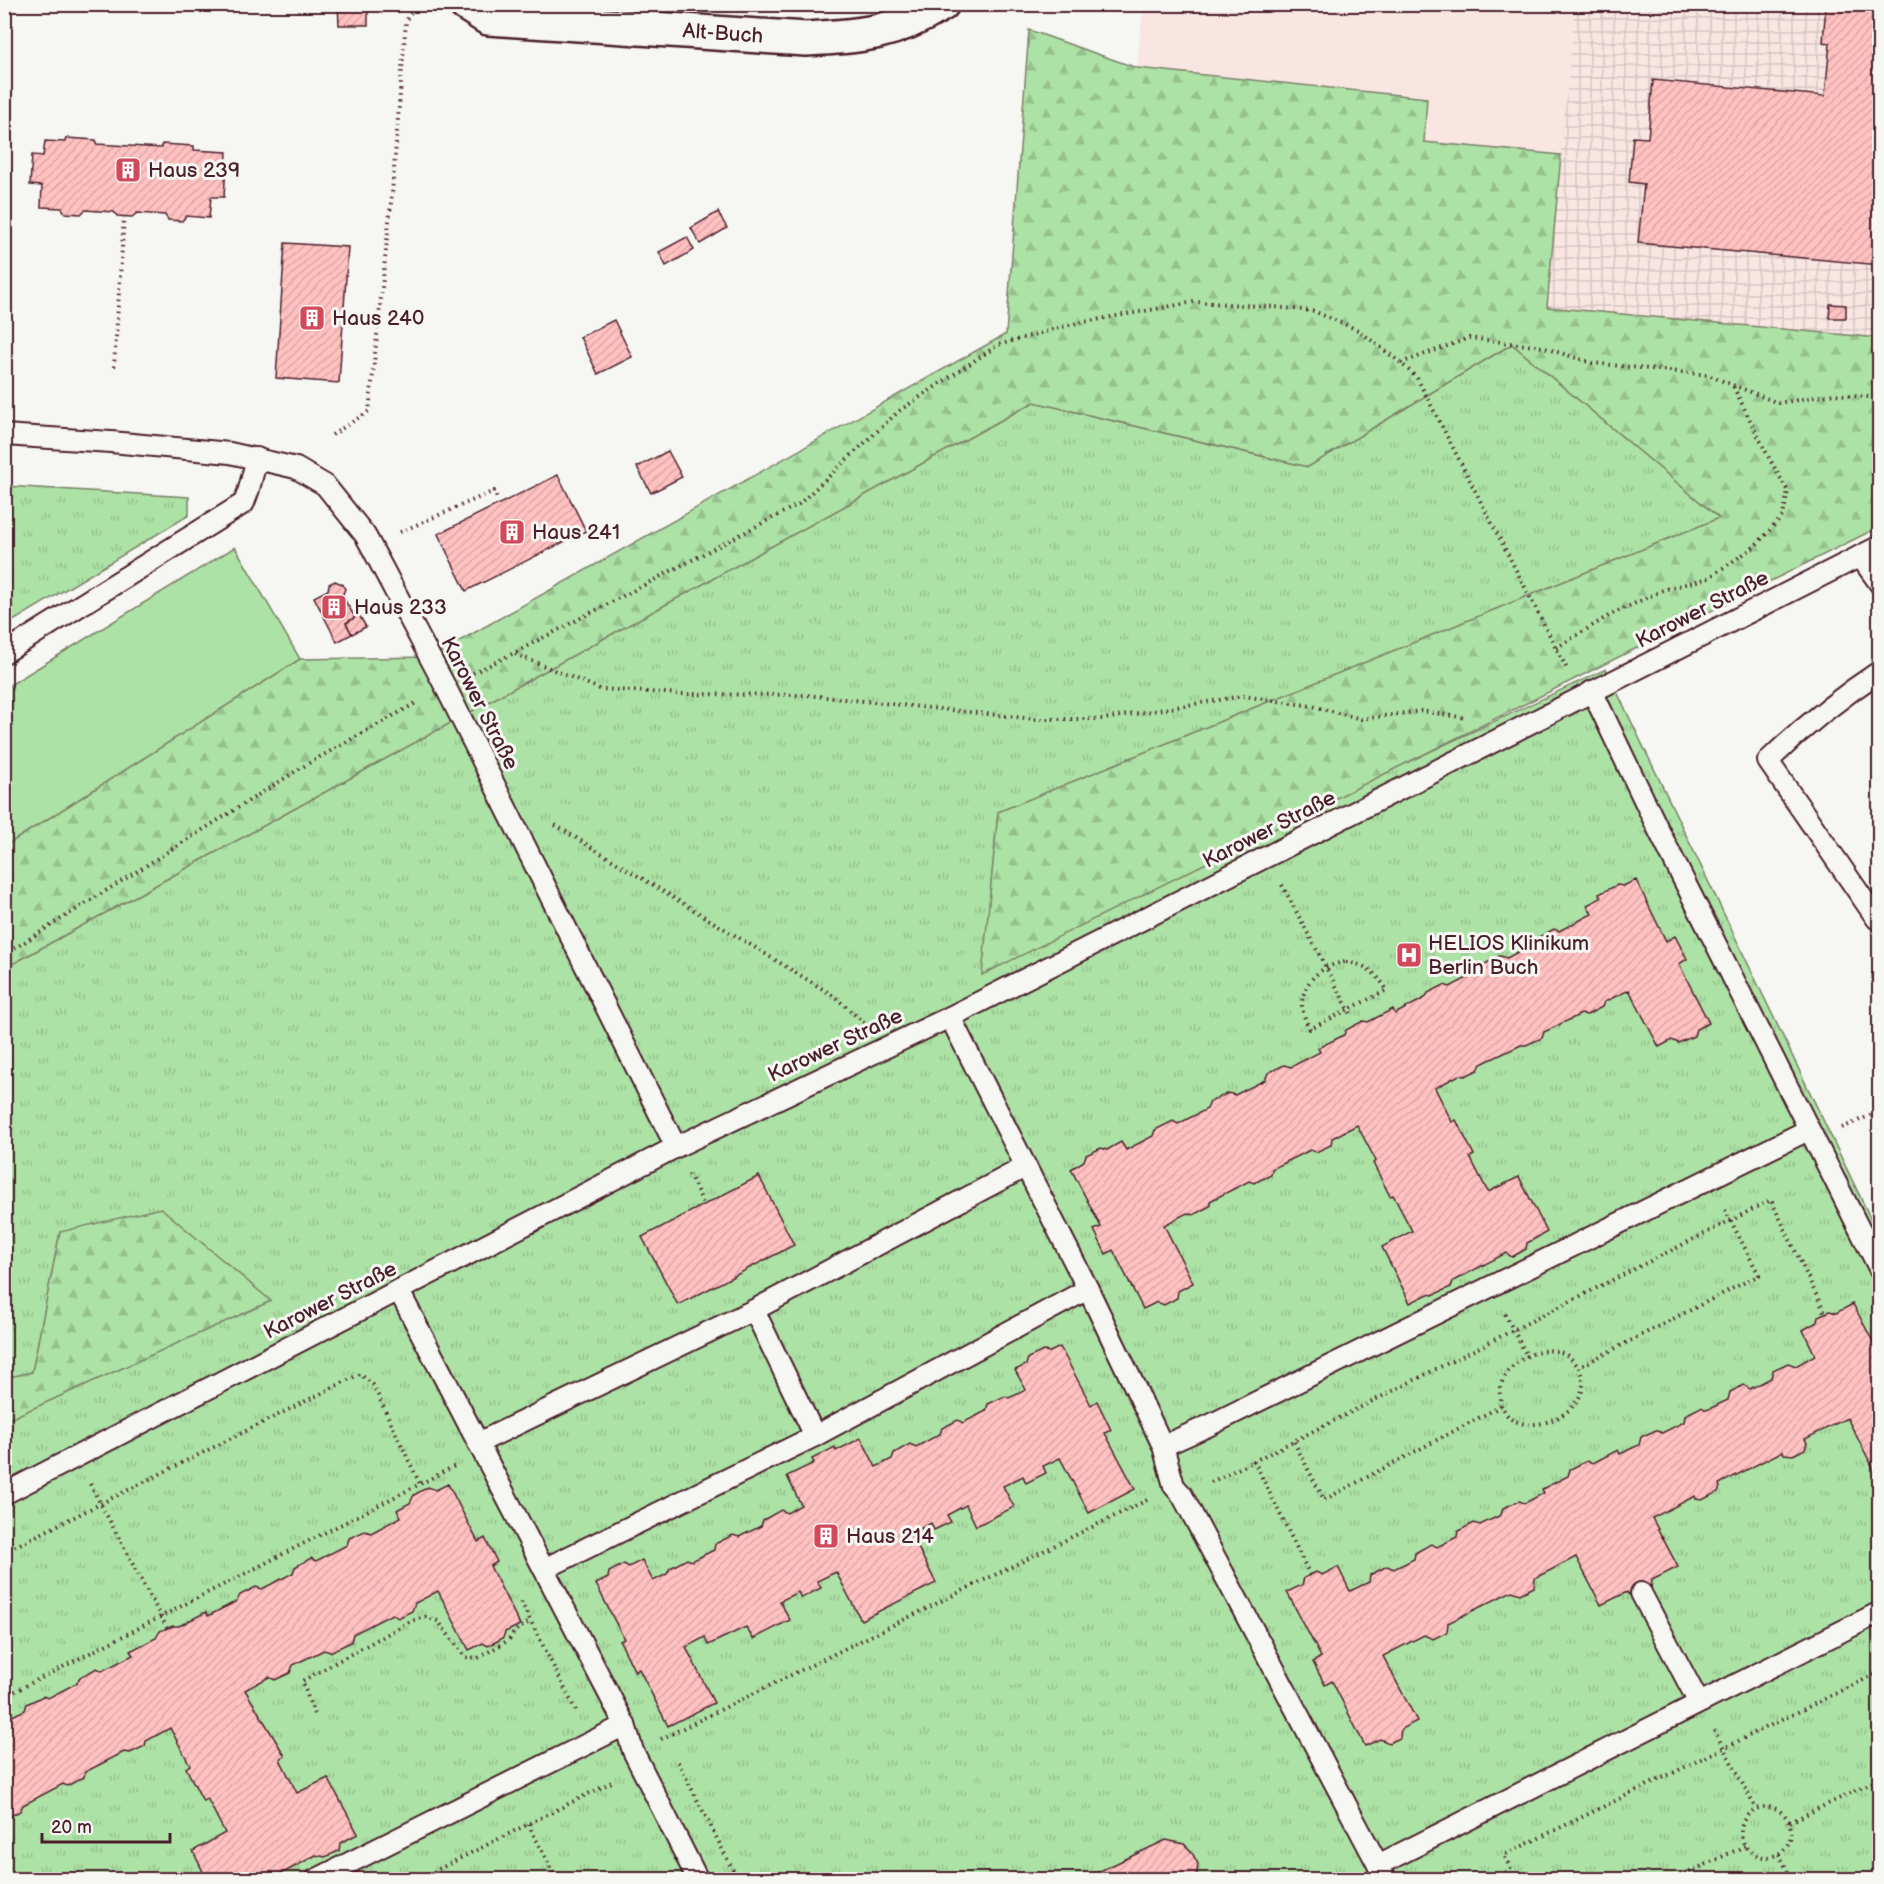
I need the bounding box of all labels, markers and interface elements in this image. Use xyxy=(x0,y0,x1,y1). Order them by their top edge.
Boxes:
street label: Alt-Buch xyxy=(682,18,764,49)
building icon: Haus 239 xyxy=(113,155,143,185)
place label: Haus 239 xyxy=(148,158,240,183)
building icon: Haus 240 xyxy=(297,303,327,333)
place label: Haus 240 xyxy=(332,306,424,331)
building icon: Haus 241 xyxy=(497,517,527,547)
place label: Haus 241 xyxy=(532,520,620,545)
street label: Karower Straße xyxy=(1632,565,1773,654)
building icon: Haus 233 xyxy=(319,592,349,622)
place label: Haus 233 xyxy=(354,595,447,620)
street label: Karower Straße xyxy=(435,633,524,774)
street label: Karower Straße xyxy=(1199,785,1340,874)
place label: HELIOS Klinikum Berlin Buch xyxy=(1428,931,1589,980)
hospital icon: HELIOS Klinikum Berlin Buch xyxy=(1394,940,1424,970)
street label: Karower Straße xyxy=(764,1003,907,1088)
street label: Karower Straße xyxy=(260,1256,401,1345)
building icon: Haus 214 xyxy=(811,1521,841,1551)
place label: Haus 214 xyxy=(846,1524,934,1549)
scale bar xyxy=(42,1806,170,1844)
text: 20 m xyxy=(51,1817,92,1838)

